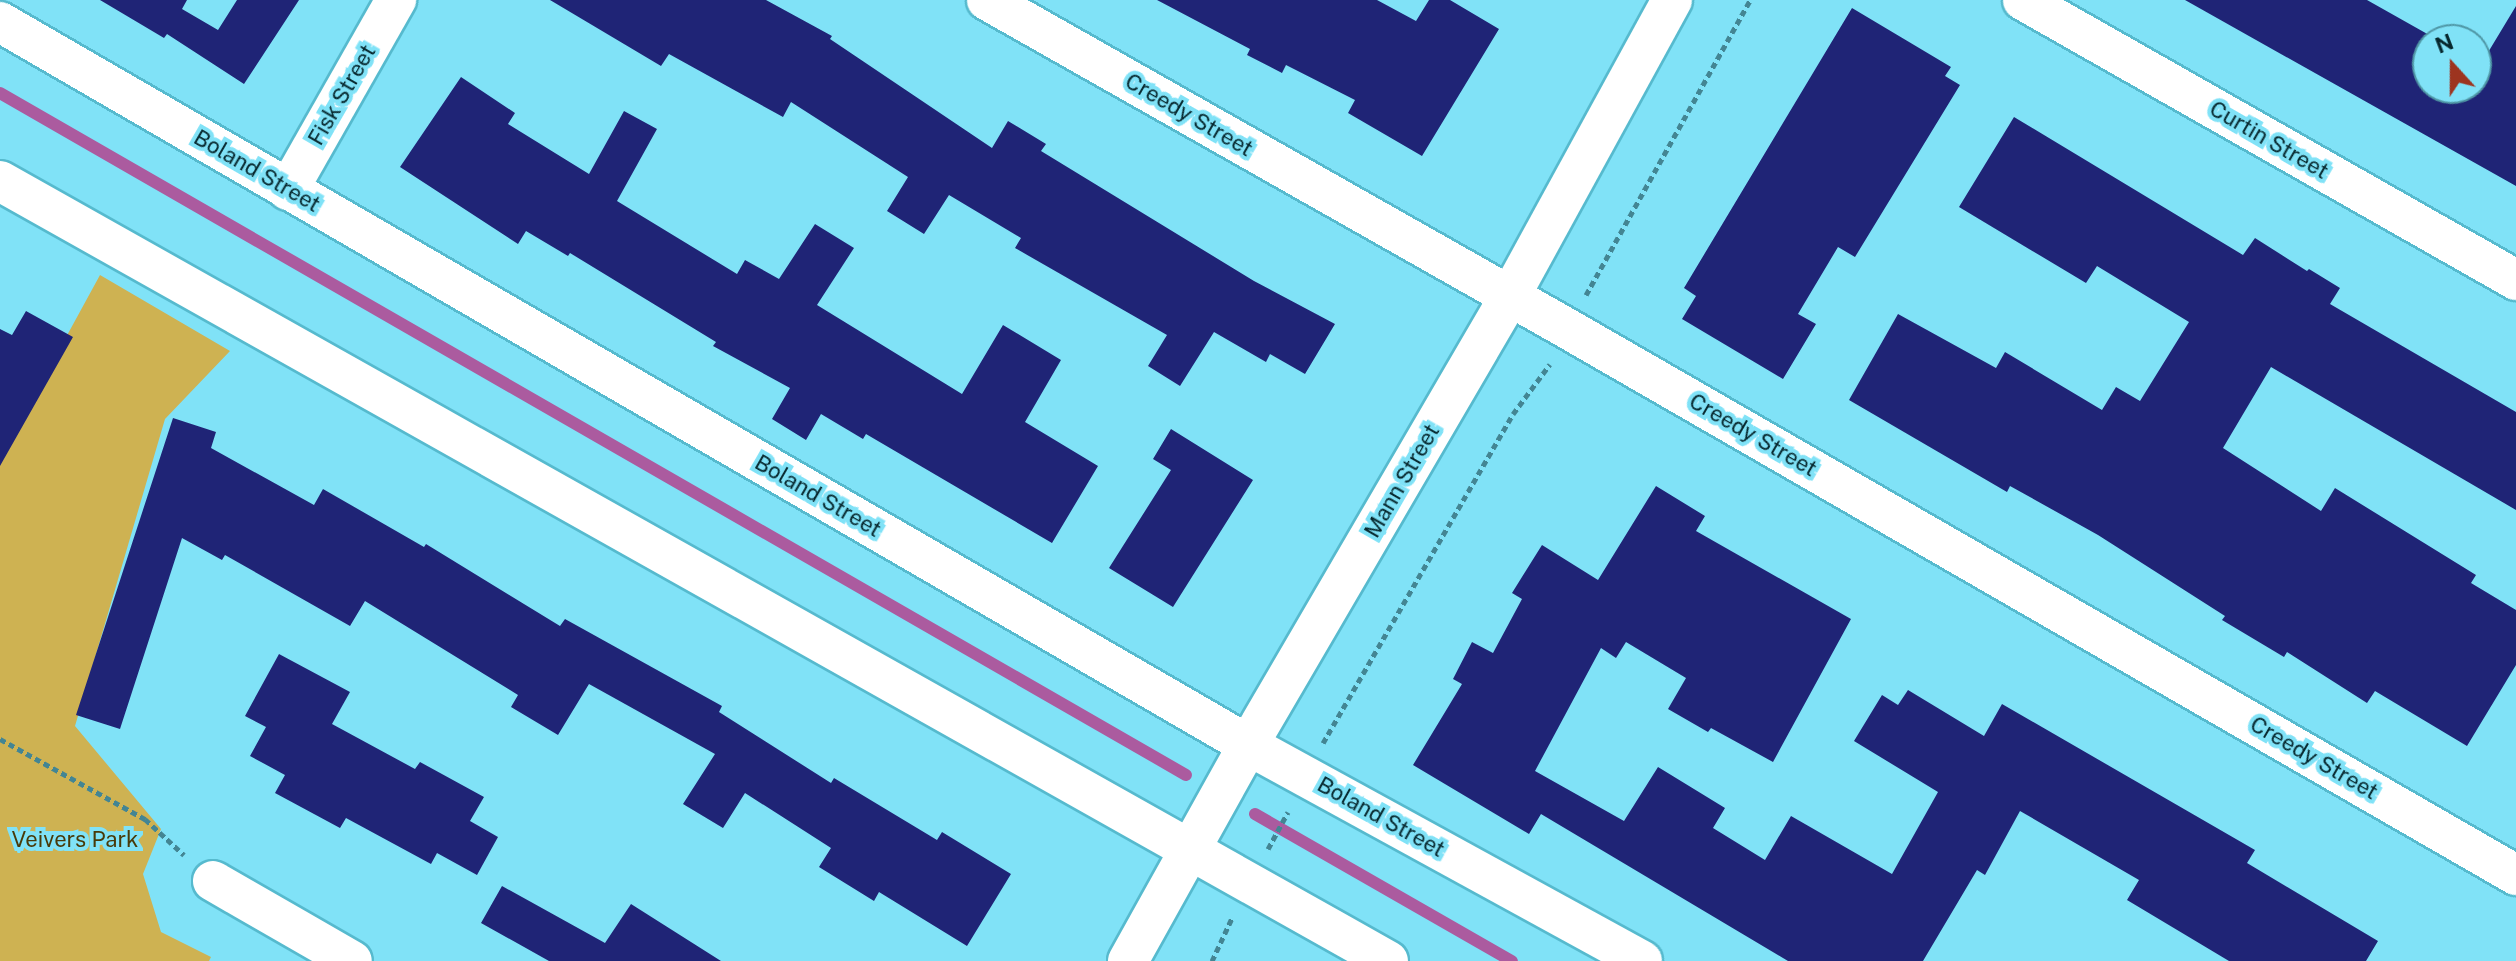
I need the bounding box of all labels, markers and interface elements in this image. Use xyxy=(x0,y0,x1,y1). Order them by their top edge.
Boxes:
north arrow xyxy=(2412,24,2492,104)
text: N xyxy=(2431,28,2457,59)
street label: Fisk Street xyxy=(303,40,381,150)
street label: Creedy Street xyxy=(1120,68,1258,162)
street label: Curtin Street xyxy=(2205,95,2333,185)
street label: Boland Street xyxy=(189,124,325,218)
street label: Creedy Street xyxy=(1684,388,1822,482)
street label: Mann Street xyxy=(1359,420,1445,542)
street label: Boland Street xyxy=(750,449,886,543)
street label: Creedy Street xyxy=(2245,711,2383,805)
street label: Boland Street xyxy=(1313,771,1449,863)
park label: Veivers Park xyxy=(12,827,138,853)

